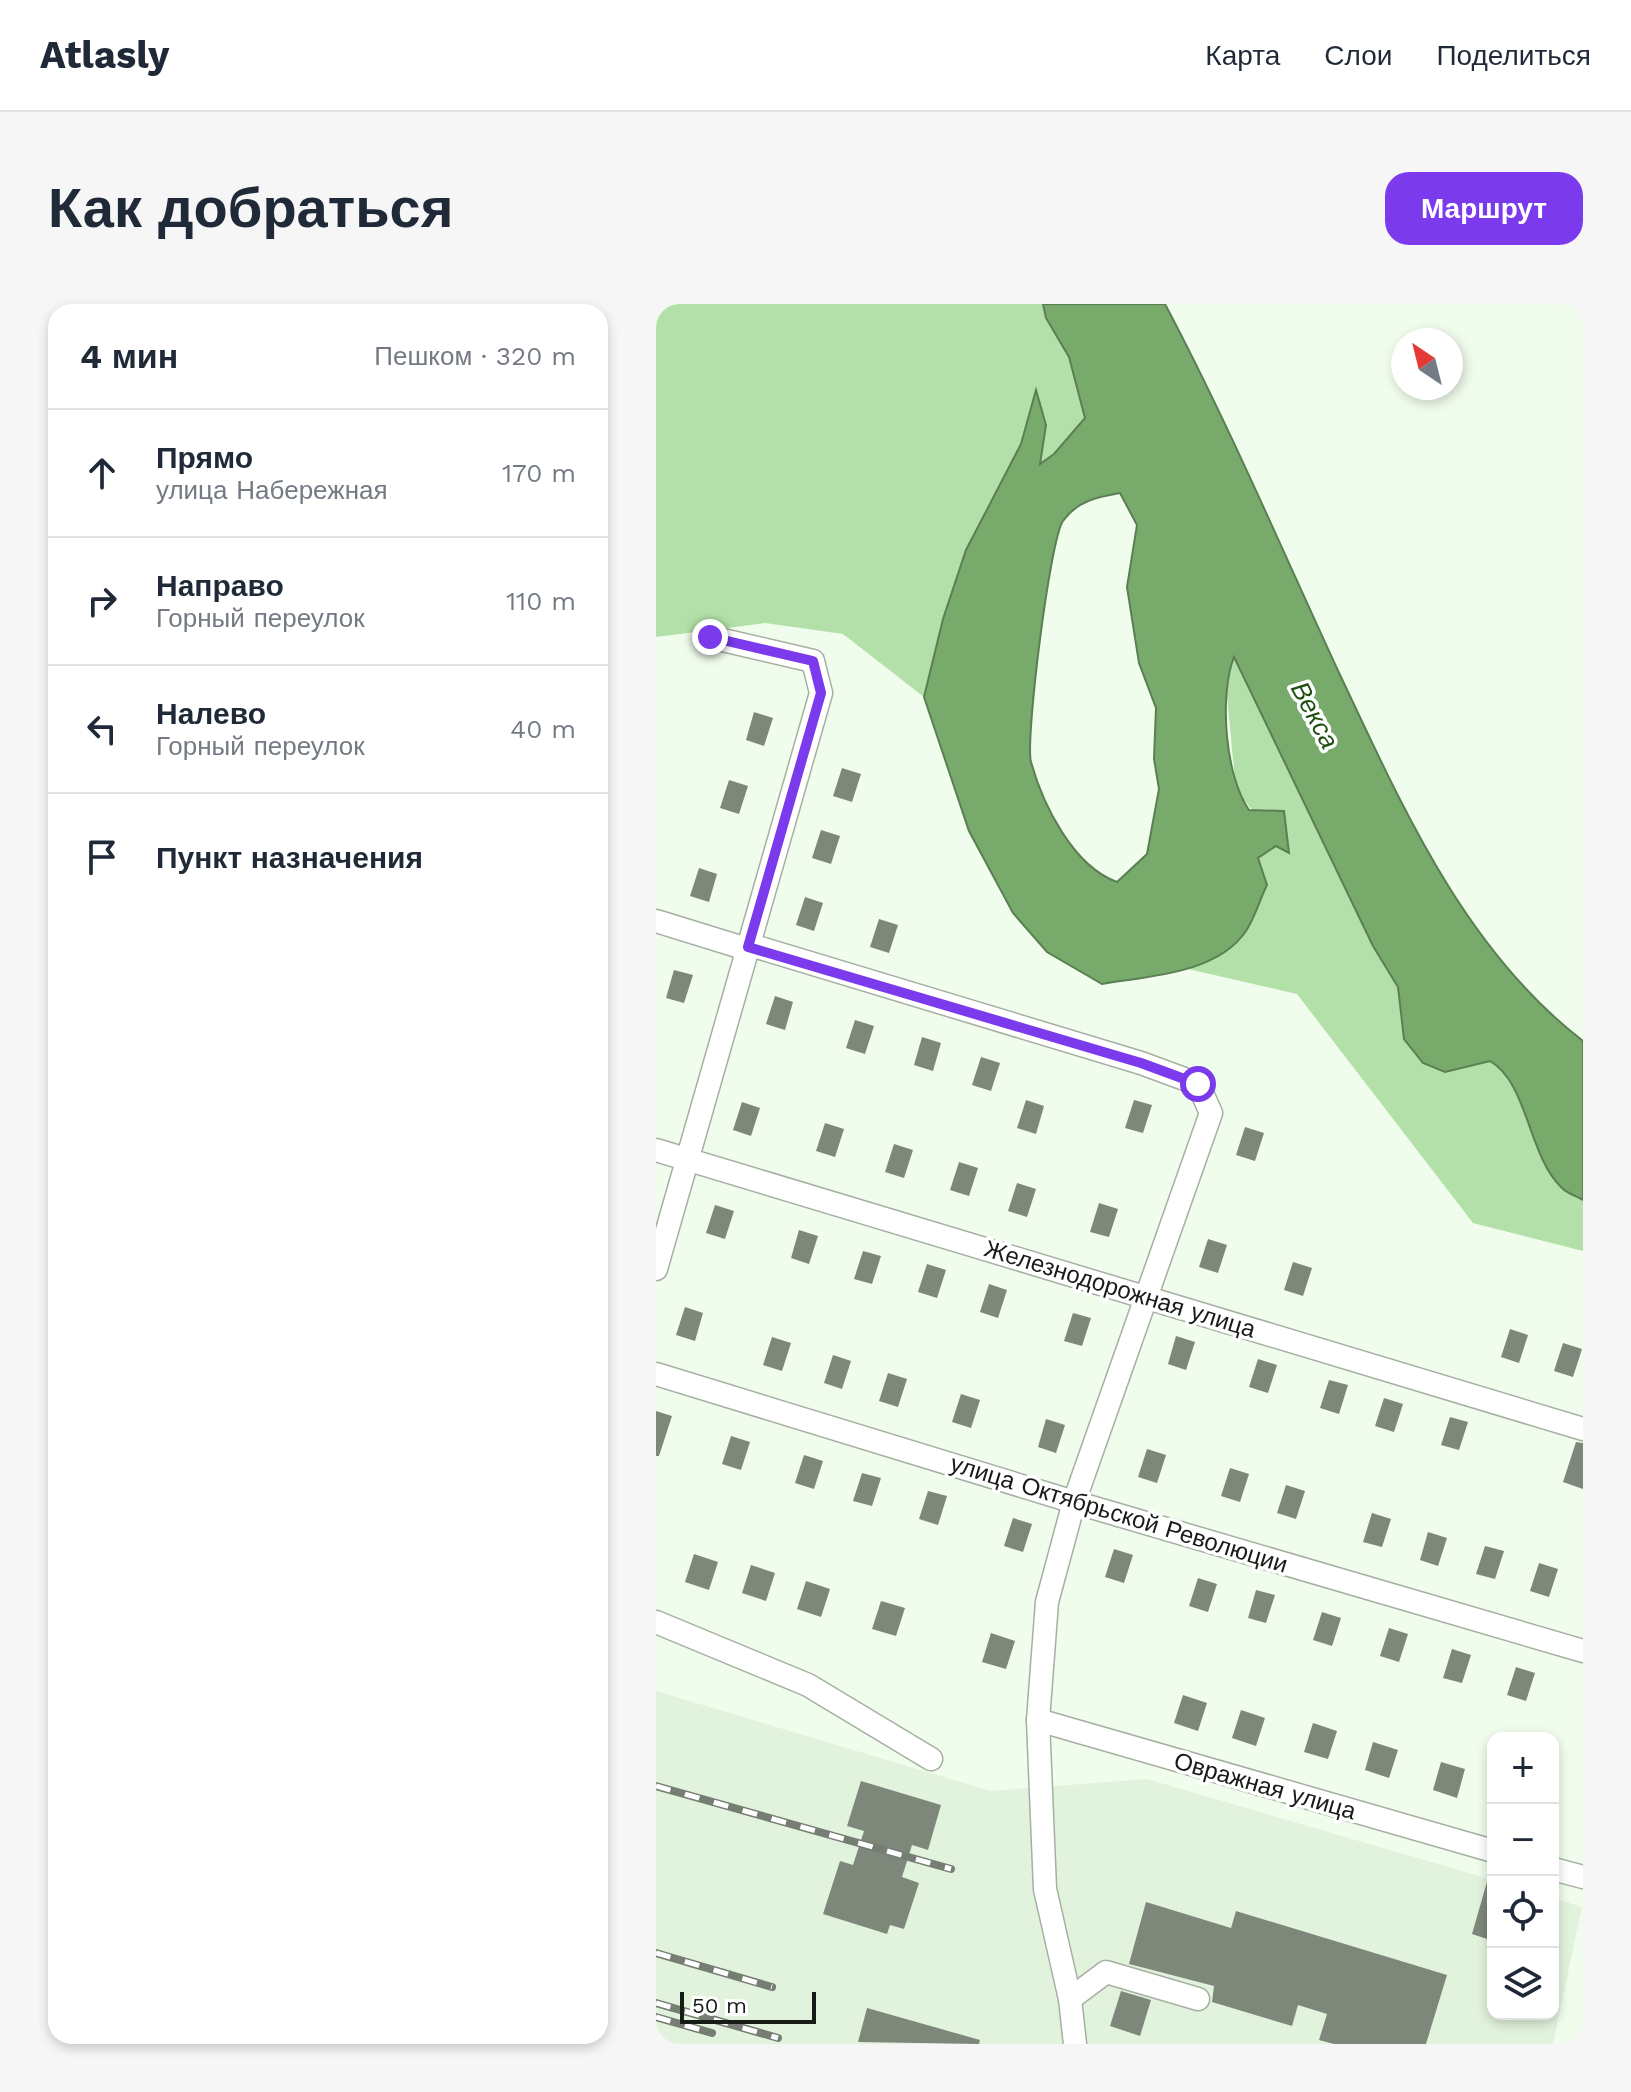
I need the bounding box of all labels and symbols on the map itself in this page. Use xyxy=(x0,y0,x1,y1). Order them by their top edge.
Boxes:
north arrow xyxy=(1391,328,1463,400)
route end xyxy=(692,619,728,655)
water label: Векса xyxy=(1285,677,1345,753)
route start xyxy=(1180,1066,1216,1102)
street label: Железнодорожная улица xyxy=(981,1234,1260,1344)
street label: улица Октябрьской Революции xyxy=(947,1449,1291,1579)
street label: Овражная улица xyxy=(1171,1747,1360,1826)
scale bar xyxy=(680,1988,816,2024)

